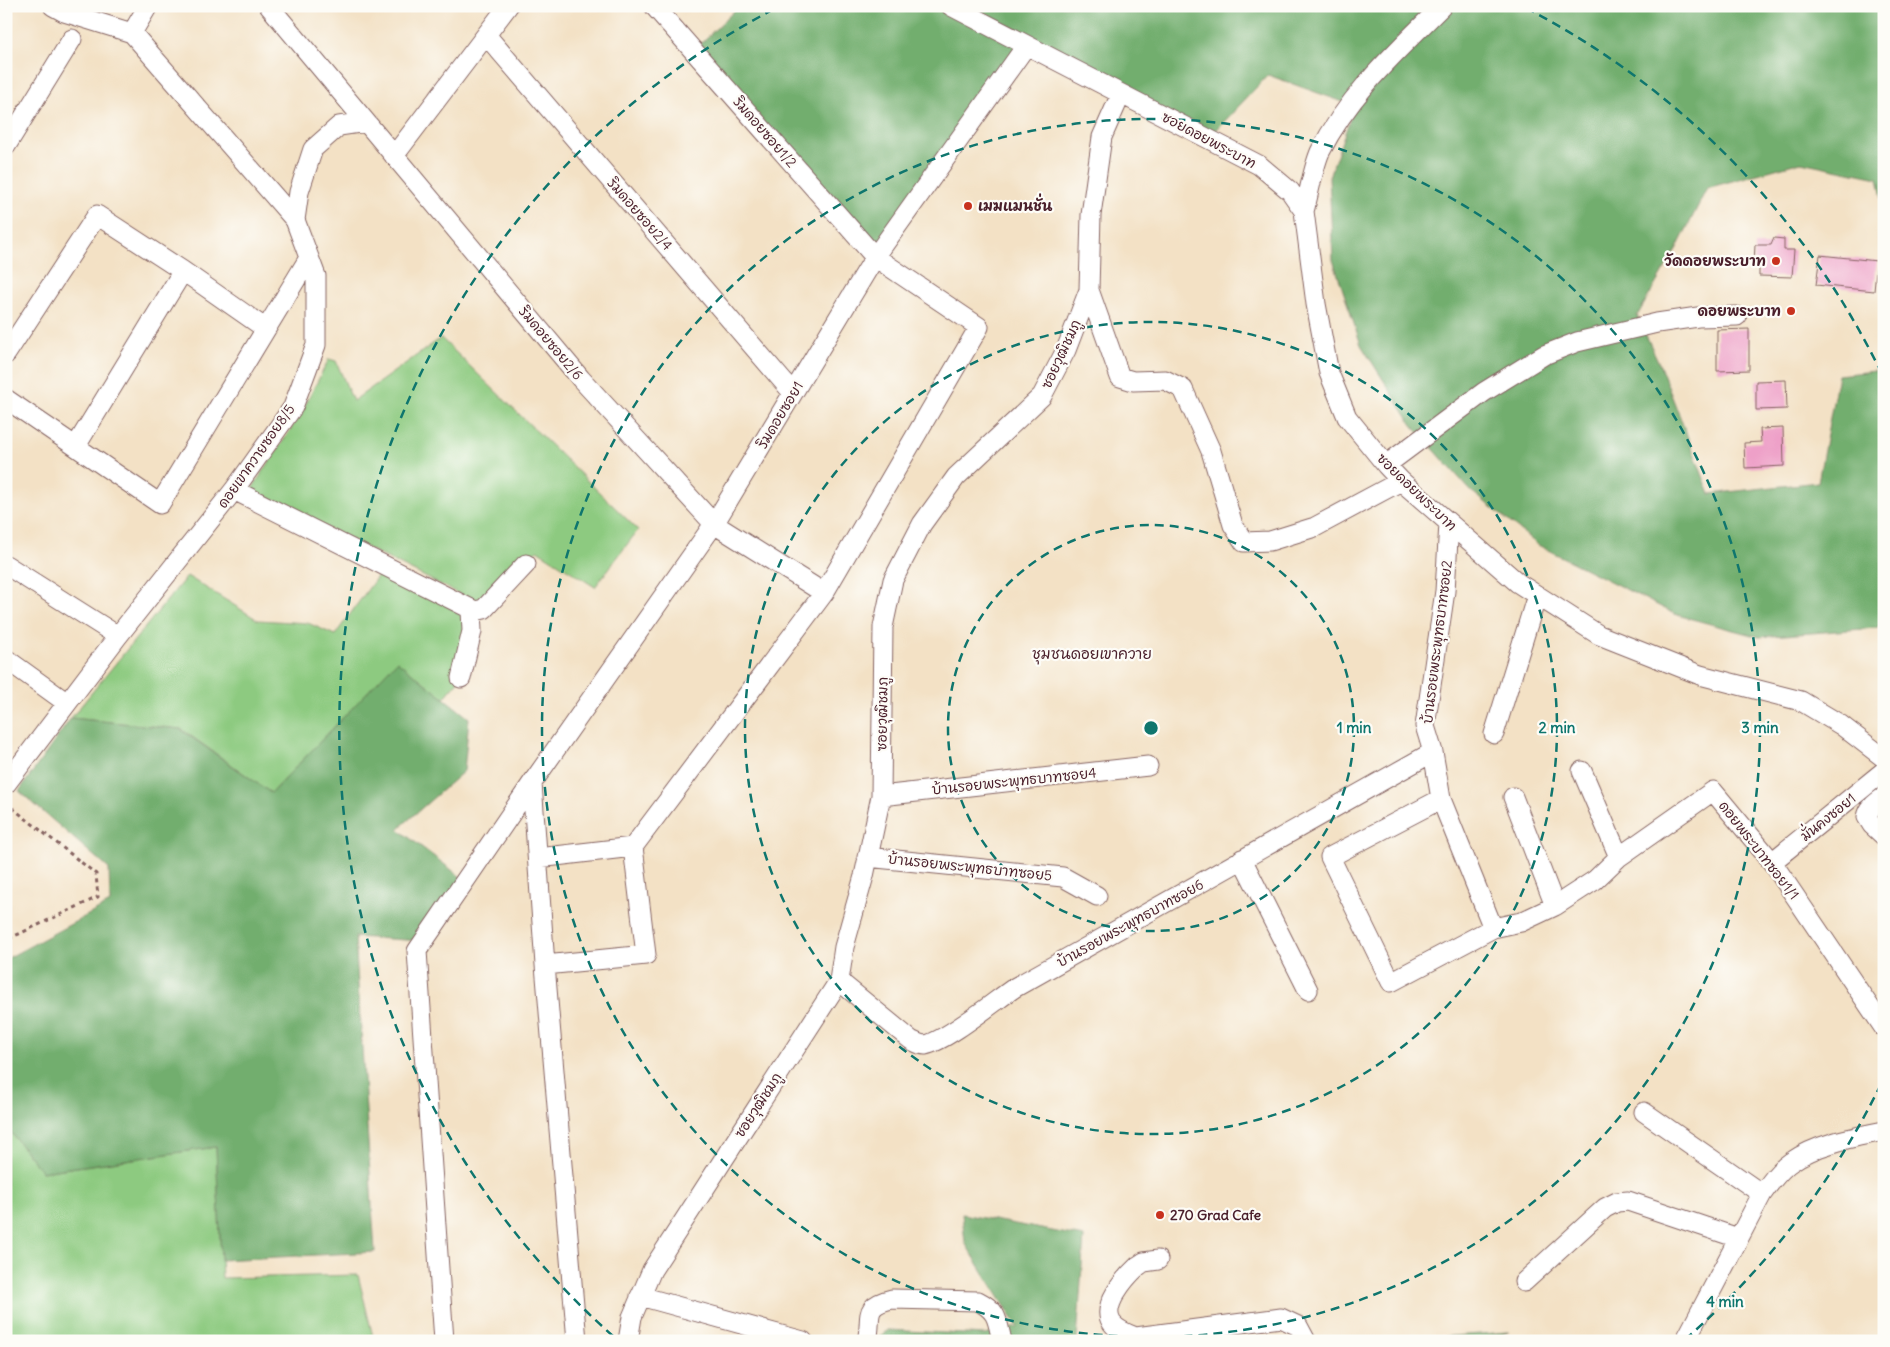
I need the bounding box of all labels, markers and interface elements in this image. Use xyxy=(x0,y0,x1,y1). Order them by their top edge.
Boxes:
street label: ริมดอยซอย1/2 xyxy=(729,93,801,171)
street label: ซอยดอยพระบาท xyxy=(1159,108,1259,172)
street label: ริมดอยซอย2/4 xyxy=(603,174,676,254)
place label: เมฆแมนชั่น xyxy=(978,193,1053,215)
marker: เมฆแมนชั่น xyxy=(962,200,974,212)
place label: วัดดอยพระบาท xyxy=(1664,252,1766,270)
marker: วัดดอยพระบาท xyxy=(1770,255,1782,267)
street label: ริมดอยซอย2/6 xyxy=(515,302,587,383)
place label: ดอยพระบาท xyxy=(1697,302,1781,320)
marker: ดอยพระบาท xyxy=(1785,305,1797,317)
street label: ซอยวุฒิชมภู xyxy=(1037,317,1086,392)
street label: ริมดอยซอย1 xyxy=(753,378,807,452)
street label: ดอยเขาควายซอย8/5 xyxy=(213,401,299,511)
street label: ซอยดอยพระบาท xyxy=(1373,449,1461,535)
street label: บ้านรอยพระพุทธบาทซอย2 xyxy=(1418,559,1457,725)
district label: ชุมชนดอยเขาควาย xyxy=(1032,644,1152,665)
street label: ซอยวุฒิชมภู xyxy=(872,677,893,751)
text: 1 min xyxy=(1337,718,1372,737)
text: 2 min xyxy=(1539,718,1576,737)
text: 3 min xyxy=(1741,718,1779,737)
centre of rings xyxy=(1142,719,1160,737)
street label: บ้านรอยพระพุทธบาทซอย4 xyxy=(931,763,1097,800)
street label: มั่นคงซอย1 xyxy=(1794,786,1859,845)
street label: ดอยพระบาทซอย1/1 xyxy=(1715,797,1803,903)
street label: บ้านรอยพระพุทธบาทซอย5 xyxy=(887,849,1053,886)
street label: บ้านรอยพระพุทธบาทซอย6 xyxy=(1053,875,1207,972)
street label: ซอยวุฒิชมภู xyxy=(730,1069,787,1142)
place label: 270 Grad Cafe xyxy=(1170,1206,1262,1224)
marker: 270 Grad Cafe xyxy=(1154,1209,1166,1221)
text: 4 min xyxy=(1706,1292,1744,1311)

